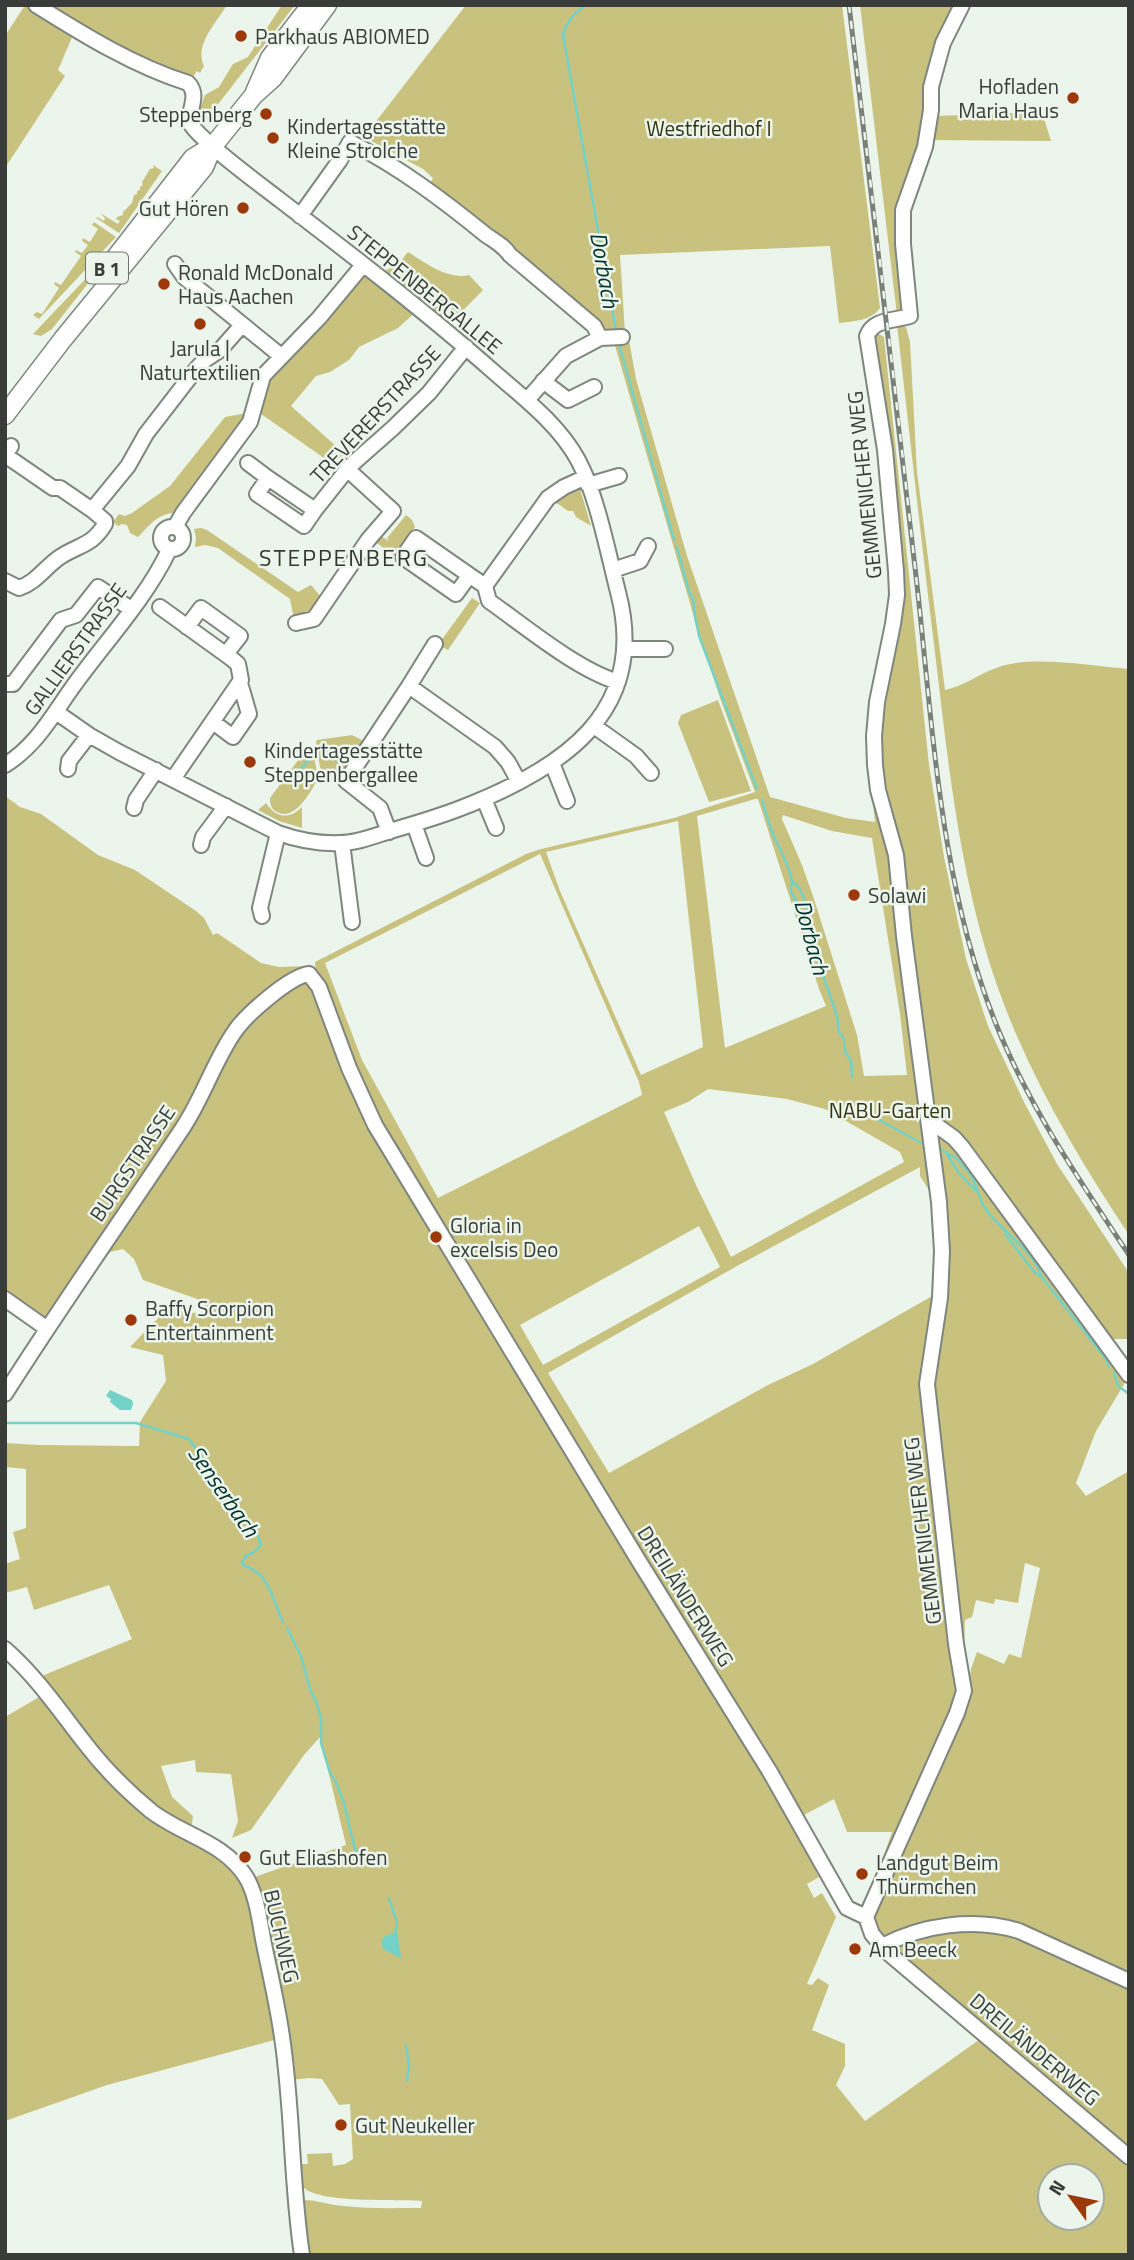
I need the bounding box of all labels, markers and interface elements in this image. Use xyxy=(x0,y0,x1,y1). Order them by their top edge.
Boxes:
place label: Parkhaus ABIOMED xyxy=(255,20,430,52)
marker: Parkhaus ABIOMED xyxy=(233,28,249,44)
place label: Hofladen Maria Haus xyxy=(958,70,1059,126)
marker: Hofladen Maria Haus xyxy=(1065,90,1081,106)
place label: Steppenberg xyxy=(139,98,252,130)
marker: Steppenberg xyxy=(258,106,274,122)
place label: Kindertagesstätte Kleine Strolche xyxy=(287,110,446,166)
park label: Westfriedhof I xyxy=(646,112,772,144)
marker: Kindertagesstätte Kleine Strolche xyxy=(265,130,281,146)
place label: Gut Hören xyxy=(139,192,229,224)
marker: Gut Hören xyxy=(235,200,251,216)
street label: STEPPENBERGALLEE xyxy=(341,216,509,362)
water label: Dorbach xyxy=(581,229,629,311)
road number: B 1 xyxy=(86,252,128,284)
place label: Ronald McDonald Haus Aachen xyxy=(178,256,333,312)
marker: Ronald McDonald Haus Aachen xyxy=(156,276,172,292)
marker: Jarula | Naturtextilien xyxy=(192,316,208,332)
place label: Jarula | Naturtextilien xyxy=(139,332,261,388)
street label: TREVERERSTRASSE xyxy=(302,338,448,490)
street label: GEMMENICHER WEG xyxy=(838,390,890,580)
district label: STEPPENBERG xyxy=(259,540,429,575)
street label: GALLIERSTRASSE xyxy=(16,576,134,722)
place label: Kindertagesstätte Steppenbergallee xyxy=(264,734,423,790)
marker: Kindertagesstätte Steppenbergallee xyxy=(242,754,258,770)
place label: Solawi xyxy=(868,879,926,911)
marker: Solawi xyxy=(846,887,862,903)
water label: Dorbach xyxy=(785,896,839,979)
park label: NABU-Garten xyxy=(829,1094,951,1126)
street label: BURGSTRASSE xyxy=(81,1098,183,1228)
place label: Gloria in excelsis Deo xyxy=(450,1209,558,1265)
marker: Gloria in excelsis Deo xyxy=(428,1229,444,1245)
place label: Baffy Scorpion Entertainment xyxy=(145,1292,274,1348)
marker: Baffy Scorpion Entertainment xyxy=(123,1312,139,1328)
street label: GEMMENICHER WEG xyxy=(895,1435,949,1627)
water label: Senserbach xyxy=(180,1438,269,1545)
street label: DREILÄNDERWEG xyxy=(630,1519,742,1673)
place label: Gut Eliashofen xyxy=(259,1841,387,1873)
place label: Landgut Beim Thürmchen xyxy=(876,1846,999,1902)
marker: Gut Eliashofen xyxy=(237,1849,253,1865)
marker: Landgut Beim Thürmchen xyxy=(854,1866,870,1882)
street label: BUCHWEG xyxy=(256,1886,308,1986)
place label: Am Beeck xyxy=(869,1933,957,1965)
marker: Am Beeck xyxy=(847,1941,863,1957)
street label: DREILÄNDERWEG xyxy=(963,1985,1107,2113)
place label: Gut Neukeller xyxy=(355,2109,475,2141)
marker: Gut Neukeller xyxy=(333,2117,349,2133)
north arrow xyxy=(1036,2162,1106,2232)
text: N xyxy=(1041,2174,1072,2201)

